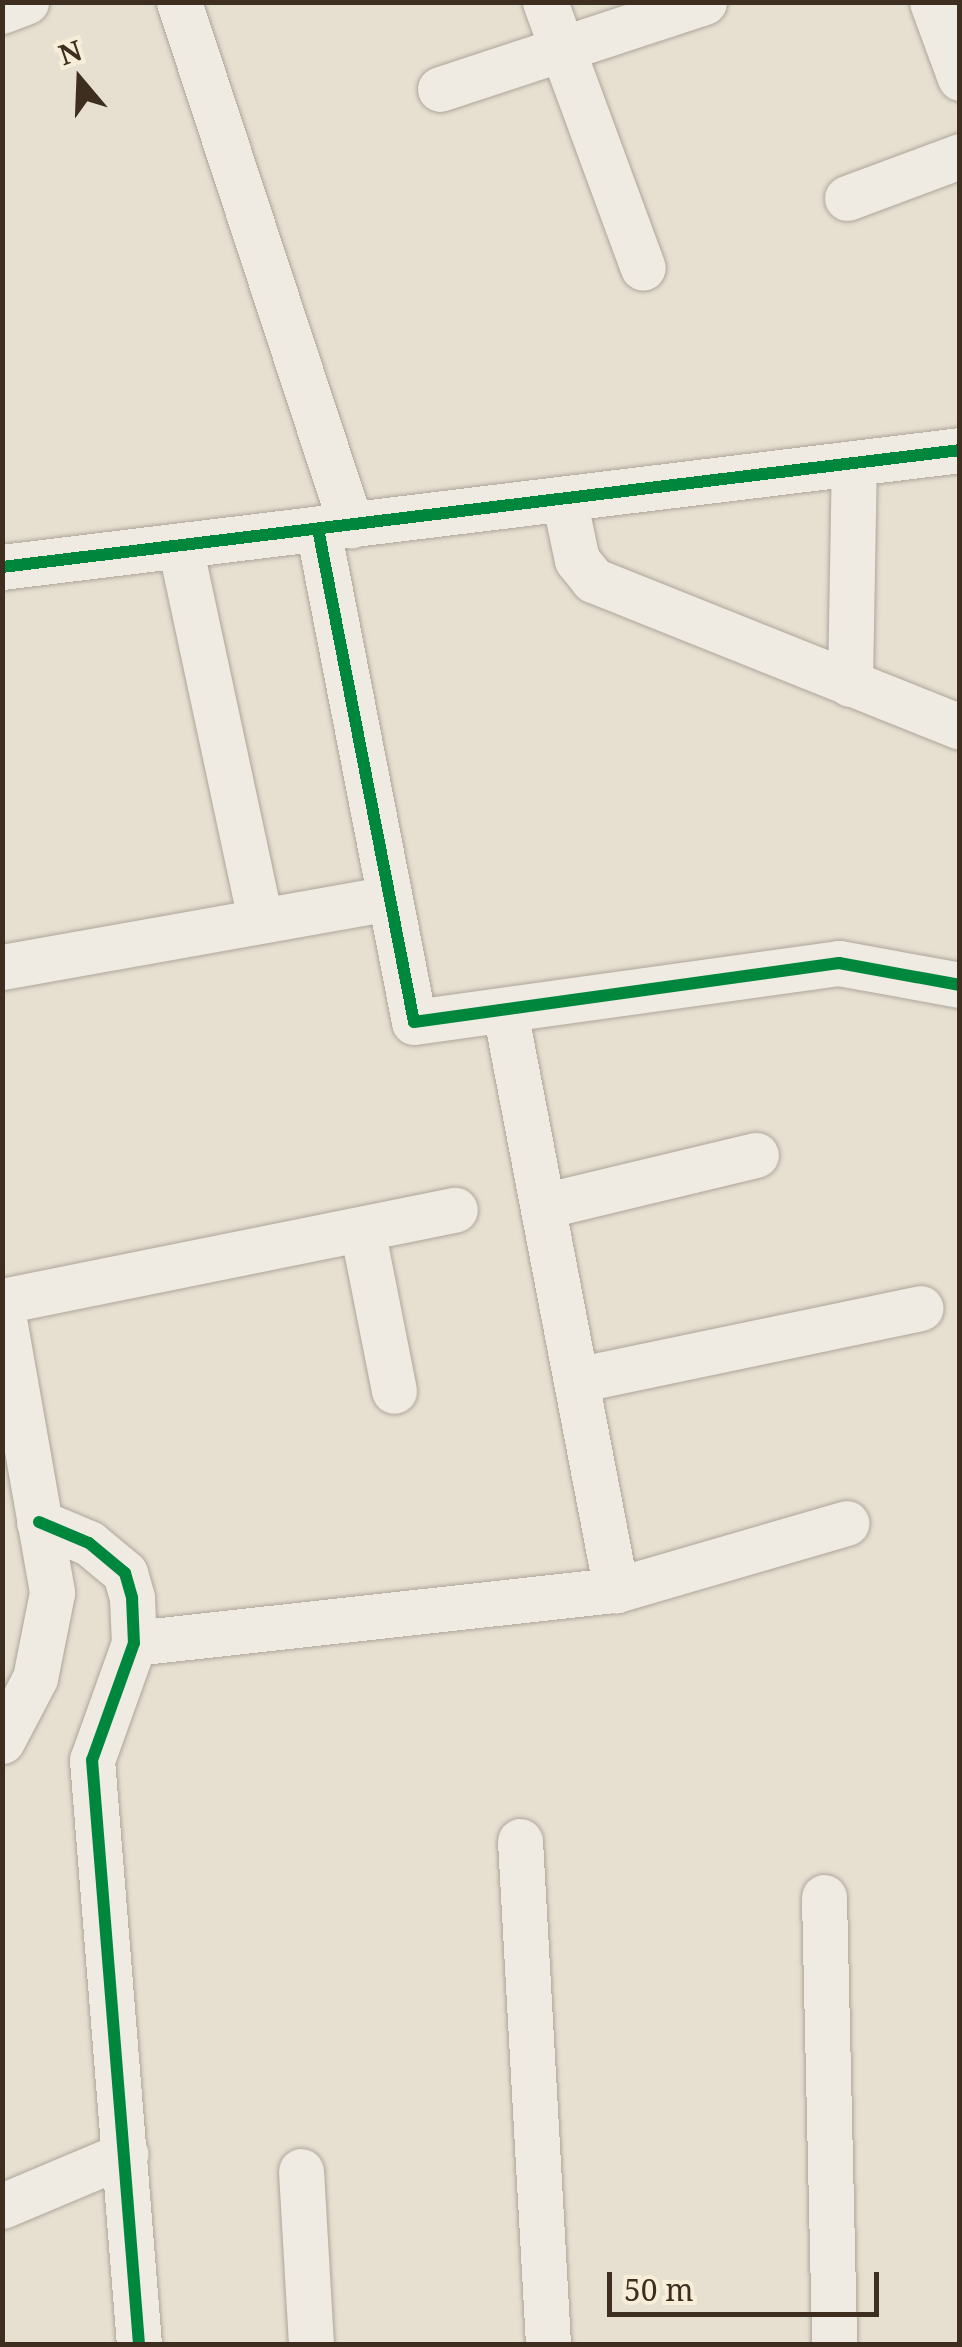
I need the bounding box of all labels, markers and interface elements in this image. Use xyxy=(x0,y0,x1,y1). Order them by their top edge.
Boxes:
north arrow xyxy=(30,30,130,130)
text: N xyxy=(54,30,87,73)
scale bar xyxy=(612,2252,884,2314)
text: 50 m xyxy=(624,2269,694,2310)

